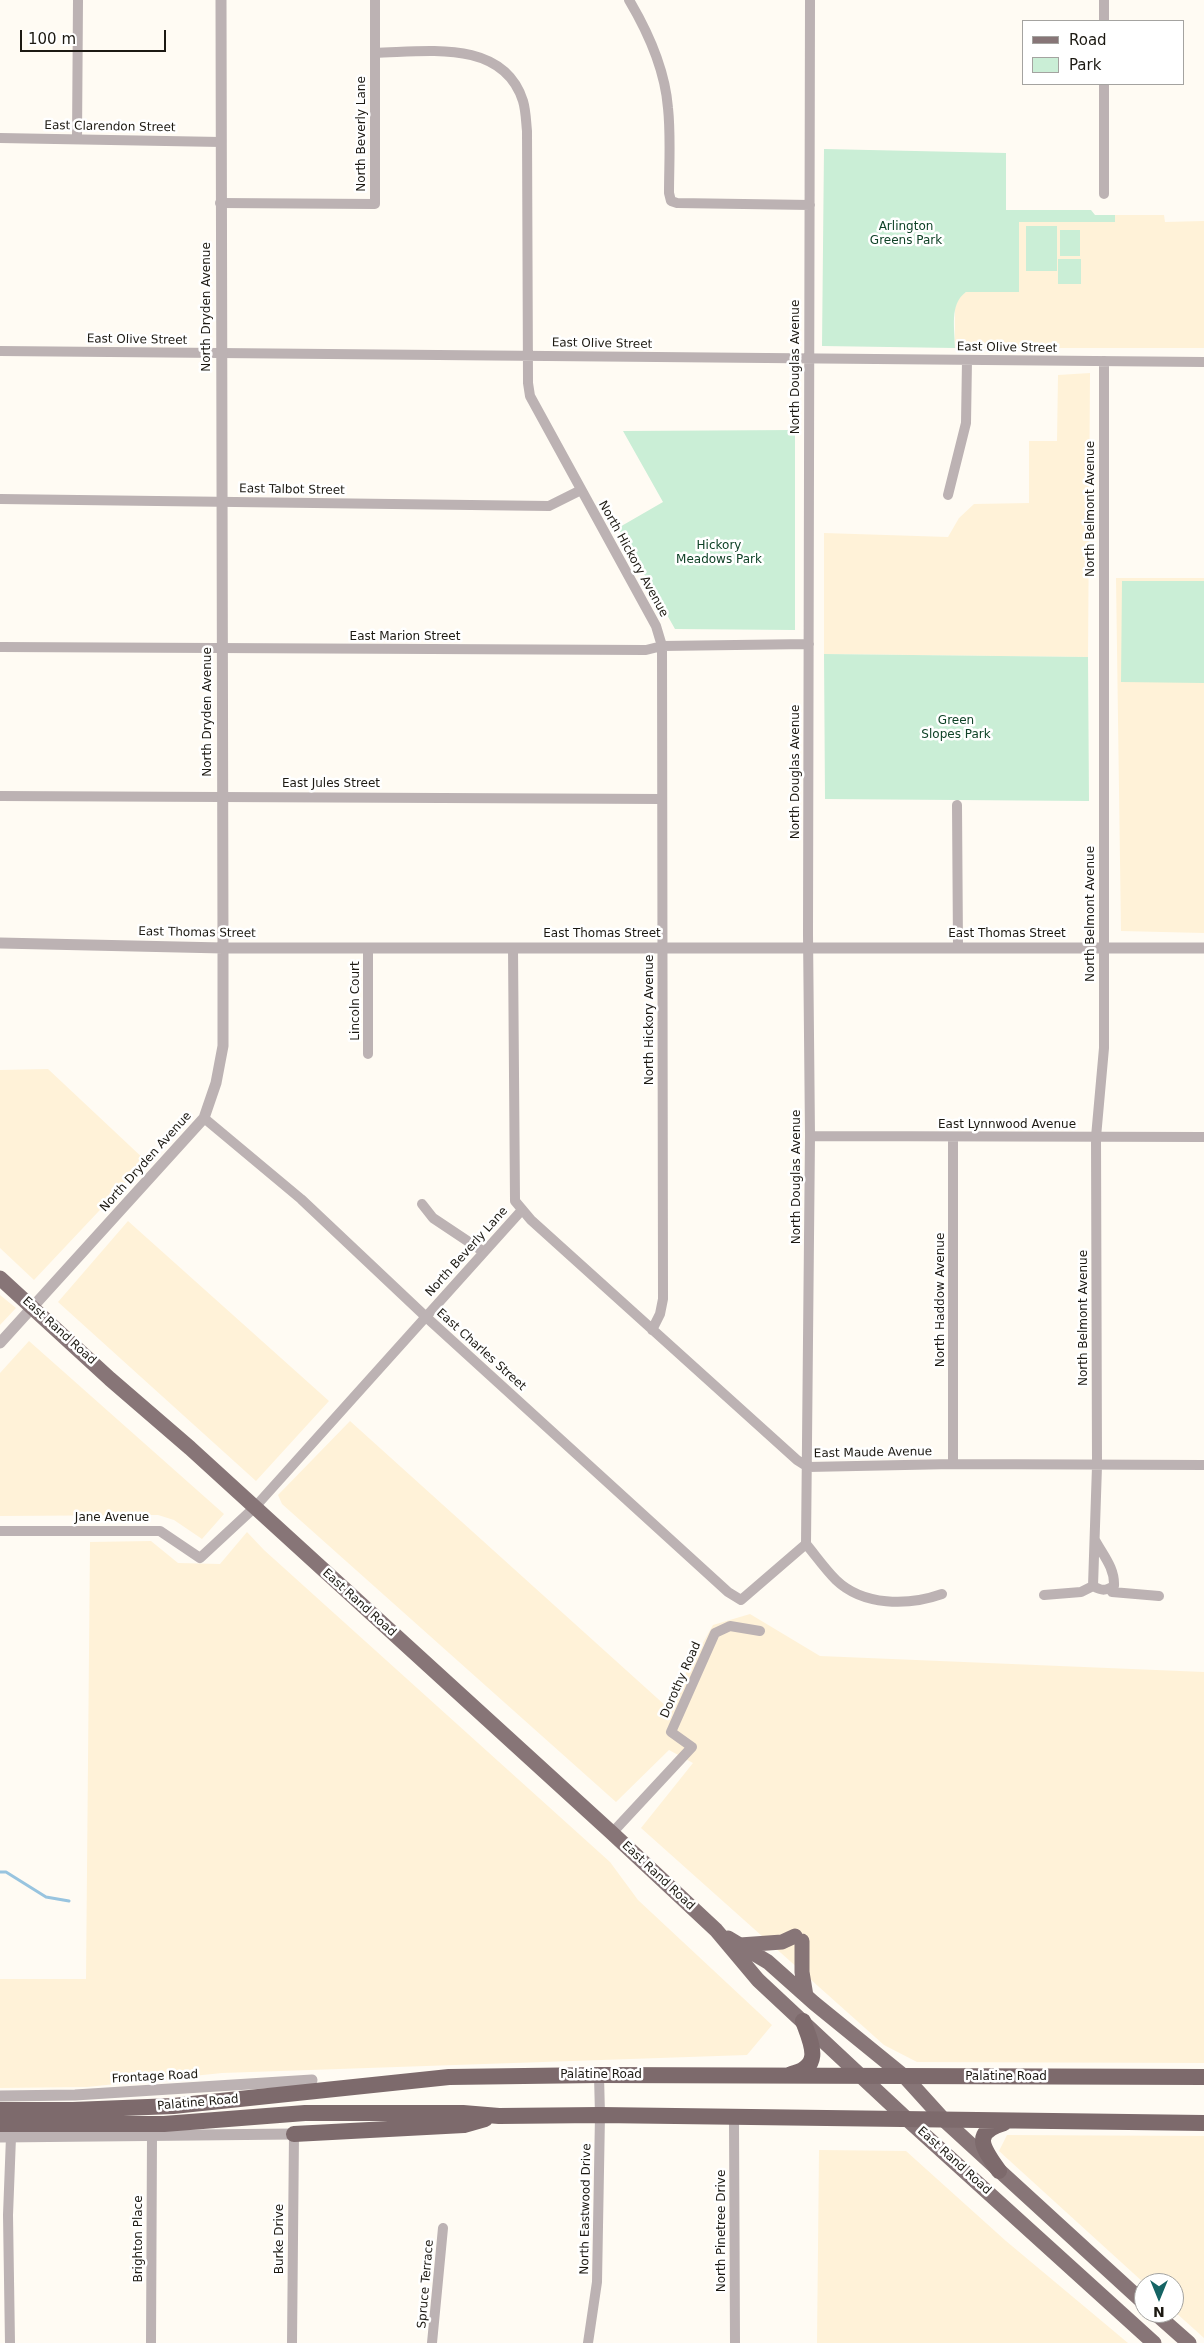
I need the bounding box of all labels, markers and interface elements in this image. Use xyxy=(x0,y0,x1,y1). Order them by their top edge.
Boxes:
scale bar xyxy=(22,20,169,52)
legend xyxy=(1022,20,1184,85)
text: 100 m xyxy=(28,30,76,48)
text: Road xyxy=(1069,31,1107,49)
text: Park xyxy=(1069,56,1101,74)
street label: North Beverly Lane xyxy=(355,76,369,192)
street label: East Clarendon Street xyxy=(44,119,176,135)
park label: Arlington Greens Park xyxy=(870,220,942,248)
street label: North Dryden Avenue xyxy=(200,242,214,372)
street label: North Douglas Avenue xyxy=(789,300,803,434)
street label: East Olive Street xyxy=(87,332,187,348)
street label: East Olive Street xyxy=(552,336,652,352)
street label: East Olive Street xyxy=(957,340,1057,356)
street label: North Belmont Avenue xyxy=(1084,441,1098,577)
street label: East Talbot Street xyxy=(239,482,345,498)
street label: North Hickory Avenue xyxy=(595,498,671,620)
park label: Hickory Meadows Park xyxy=(676,539,762,567)
street label: East Marion Street xyxy=(350,630,460,644)
street label: North Dryden Avenue xyxy=(201,647,215,777)
street label: North Douglas Avenue xyxy=(789,705,803,839)
park label: Green Slopes Park xyxy=(921,714,991,742)
street label: East Jules Street xyxy=(282,777,380,791)
street label: North Belmont Avenue xyxy=(1084,846,1098,982)
street label: East Thomas Street xyxy=(138,925,256,941)
street label: East Thomas Street xyxy=(543,927,661,941)
street label: East Thomas Street xyxy=(948,927,1066,941)
street label: North Hickory Avenue xyxy=(643,955,657,1085)
street label: Lincoln Court xyxy=(349,961,363,1041)
street label: North Dryden Avenue xyxy=(97,1109,195,1215)
street label: North Douglas Avenue xyxy=(790,1110,804,1244)
street label: East Lynnwood Avenue xyxy=(938,1118,1076,1132)
street label: North Beverly Lane xyxy=(423,1204,511,1300)
street label: North Haddow Avenue xyxy=(934,1233,948,1367)
street label: North Belmont Avenue xyxy=(1077,1250,1091,1386)
street label: East Rand Road xyxy=(19,1294,99,1368)
street label: East Charles Street xyxy=(433,1306,529,1394)
street label: East Maude Avenue xyxy=(814,1445,932,1461)
street label: Jane Avenue xyxy=(75,1511,149,1525)
street label: East Rand Road xyxy=(319,1566,399,1640)
street label: Dorothy Road xyxy=(658,1640,704,1720)
street label: East Rand Road xyxy=(619,1839,697,1913)
street label: Frontage Road xyxy=(111,2068,199,2086)
street label: Palatine Road xyxy=(560,2068,642,2082)
street label: Palatine Road xyxy=(965,2070,1047,2084)
street label: Palatine Road xyxy=(157,2092,239,2114)
street label: East Rand Road xyxy=(914,2124,994,2198)
street label: North Eastwood Drive xyxy=(578,2143,594,2275)
street label: North Pinetree Drive xyxy=(715,2170,729,2292)
street label: Brighton Place xyxy=(132,2195,146,2283)
street label: Burke Drive xyxy=(273,2204,287,2274)
street label: Spruce Terrace xyxy=(415,2239,437,2329)
north arrow xyxy=(1134,2273,1184,2323)
text: N xyxy=(1153,2304,1165,2320)

